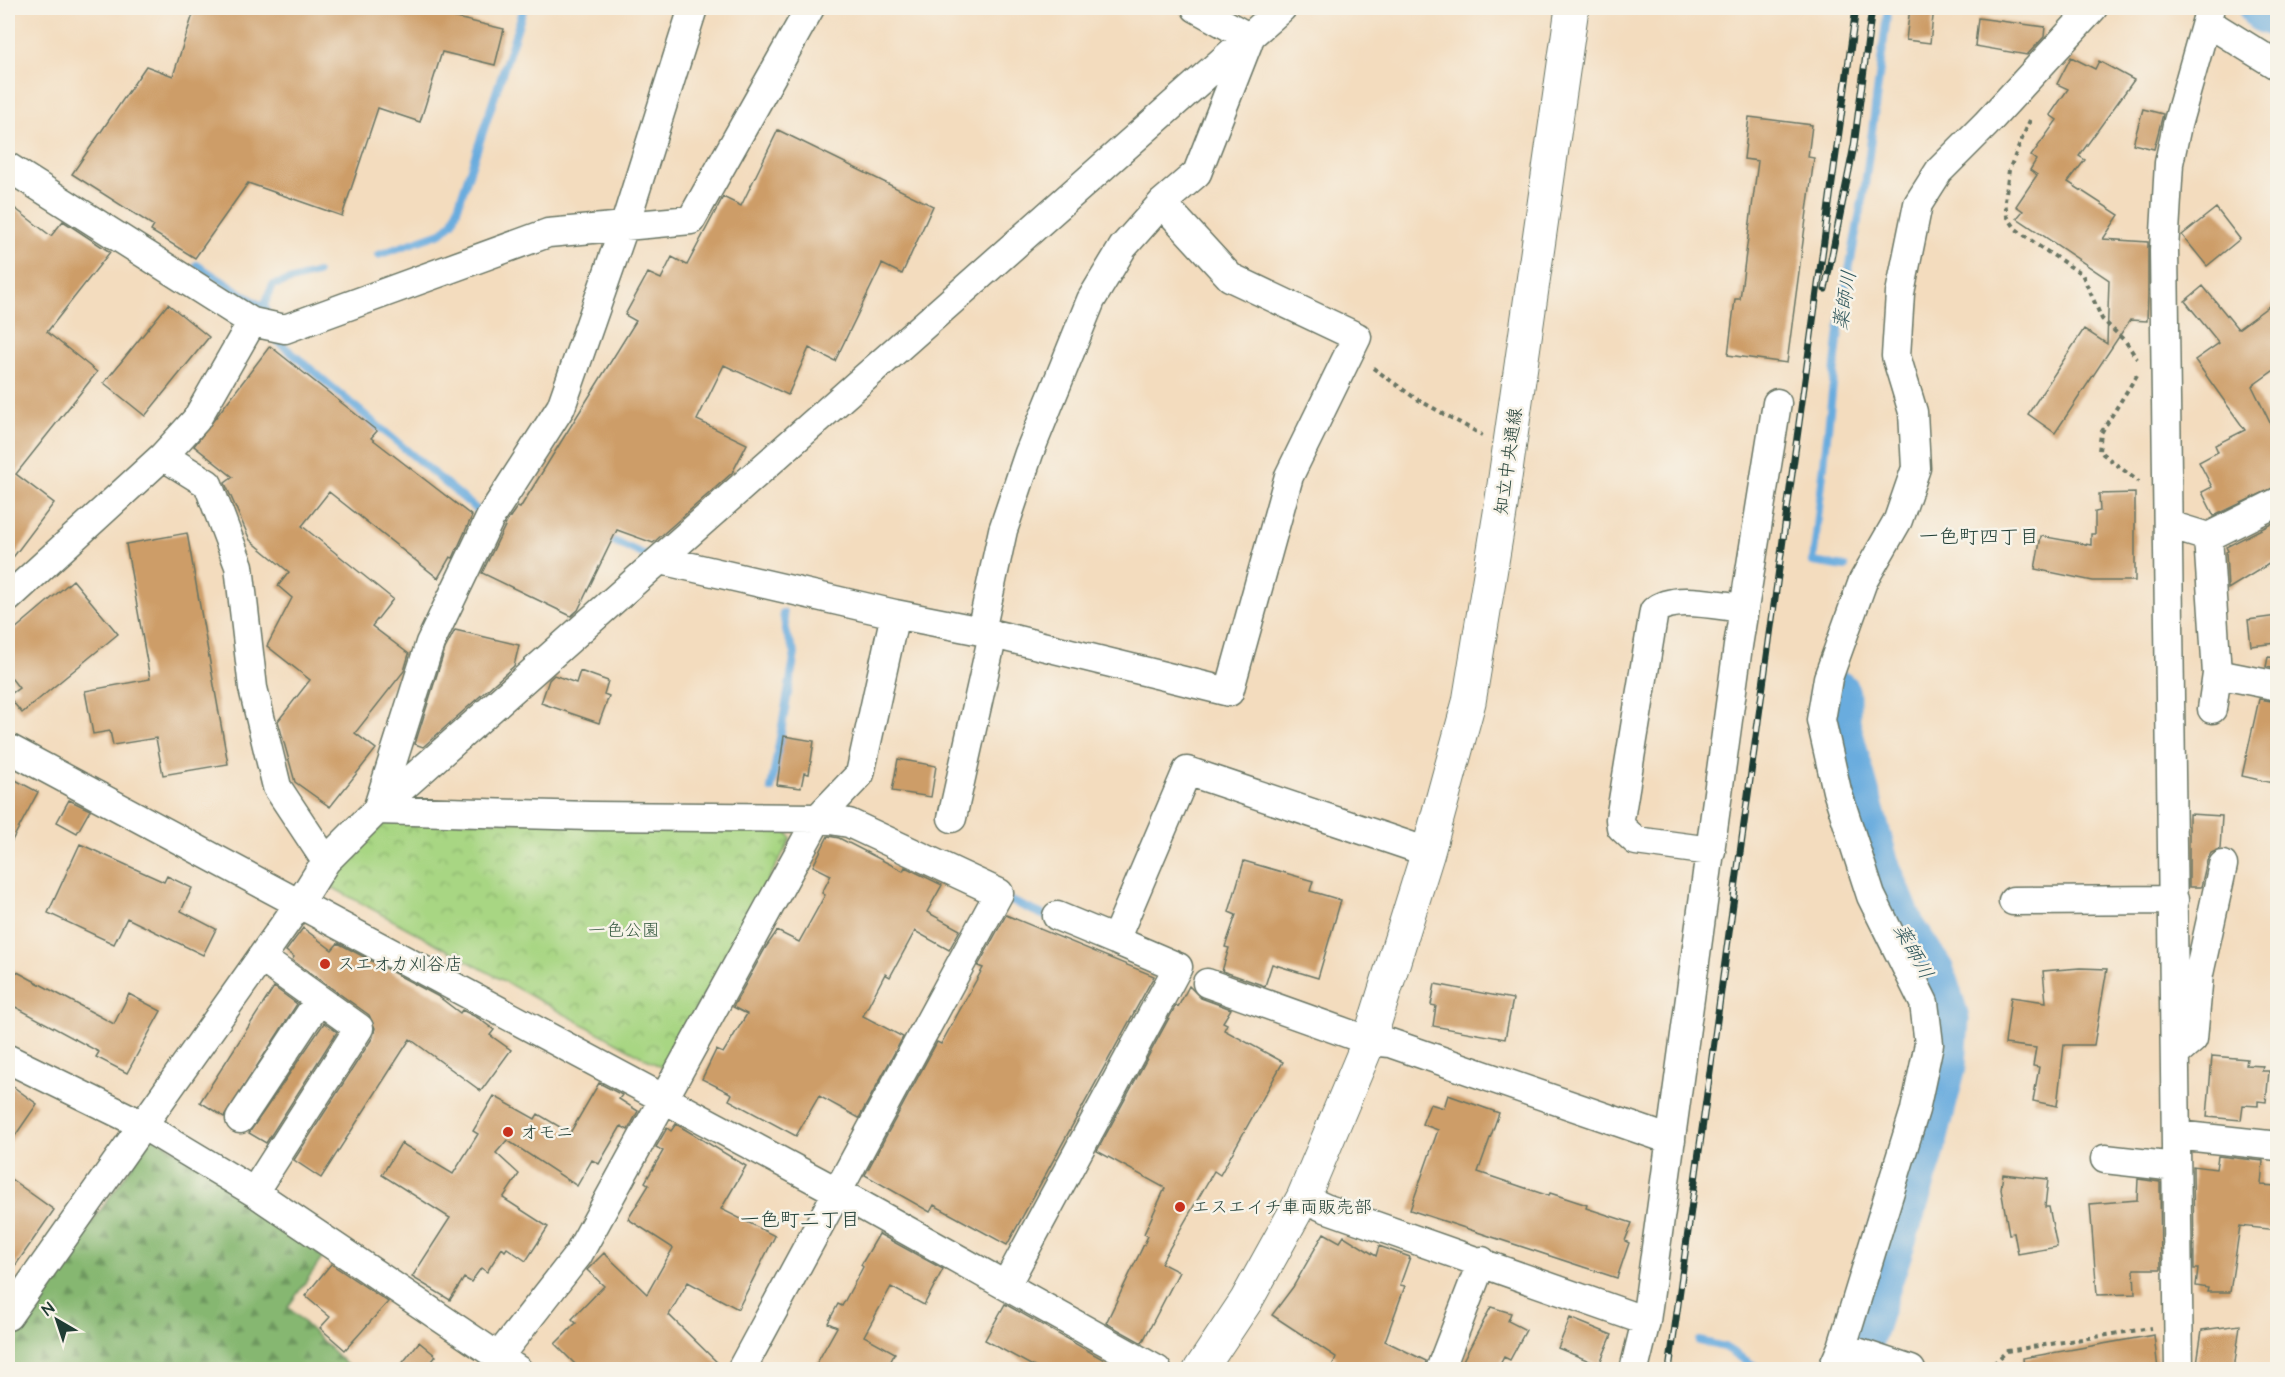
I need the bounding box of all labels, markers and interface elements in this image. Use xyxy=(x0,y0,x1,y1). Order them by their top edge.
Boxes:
water label: 薬師川 xyxy=(1826,268,1864,332)
street label: 知立中央通線 xyxy=(1489,406,1528,516)
district label: 一色町四丁目 xyxy=(1919,523,2039,551)
park label: 一色公園 xyxy=(588,918,660,943)
water label: 薬師川 xyxy=(1886,918,1940,985)
place label: スエオカ刈谷店 xyxy=(337,952,463,977)
marker: スエオカ刈谷店 xyxy=(318,957,332,971)
place label: オモニ xyxy=(520,1120,574,1145)
marker: オモニ xyxy=(501,1125,515,1139)
place label: エスエイチ車両販売部 xyxy=(1192,1195,1372,1220)
marker: エスエイチ車両販売部 xyxy=(1173,1200,1187,1214)
district label: 一色町二丁目 xyxy=(740,1206,860,1234)
north arrow xyxy=(27,1290,87,1350)
text: N xyxy=(37,1297,59,1321)

